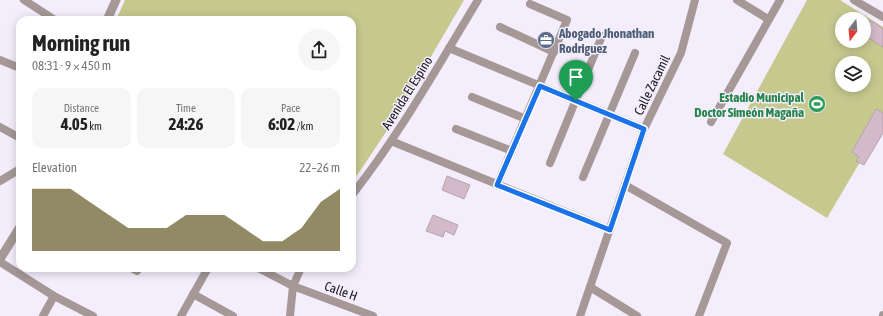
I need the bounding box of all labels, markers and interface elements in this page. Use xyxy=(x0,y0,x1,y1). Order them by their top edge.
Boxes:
north arrow xyxy=(835,12,871,48)
map controls xyxy=(835,12,871,92)
place label: Abogado Jhonathan Rodriguez xyxy=(558,26,654,56)
button: share xyxy=(298,29,340,71)
text: Morning run xyxy=(32,30,130,56)
office icon: Abogado Jhonathan Rodriguez xyxy=(536,30,556,50)
street label: Calle Zacamil xyxy=(631,52,673,117)
street label: Avenida El Espino xyxy=(379,54,435,132)
button: layers xyxy=(835,56,871,92)
text: 08:31 · 9 × 450 m xyxy=(32,58,111,73)
pin xyxy=(559,60,593,101)
icon: arrive xyxy=(565,66,587,88)
place label: Estadio Municipal Doctor Simeón Magaña xyxy=(694,90,805,120)
sports icon: Estadio Municipal Doctor Simeón Magaña xyxy=(807,94,827,114)
text: Distance xyxy=(64,102,99,114)
text: Time xyxy=(176,102,196,114)
text: Pace xyxy=(281,102,300,114)
text: 4.05 xyxy=(61,114,88,134)
text: 24:26 xyxy=(168,114,203,134)
text: 6:02 xyxy=(268,114,295,134)
text: km xyxy=(88,120,102,132)
text: /km xyxy=(295,120,313,132)
text: Elevation xyxy=(32,160,77,175)
text: 22–26 m xyxy=(299,160,340,175)
street label: Calle H xyxy=(323,278,359,304)

